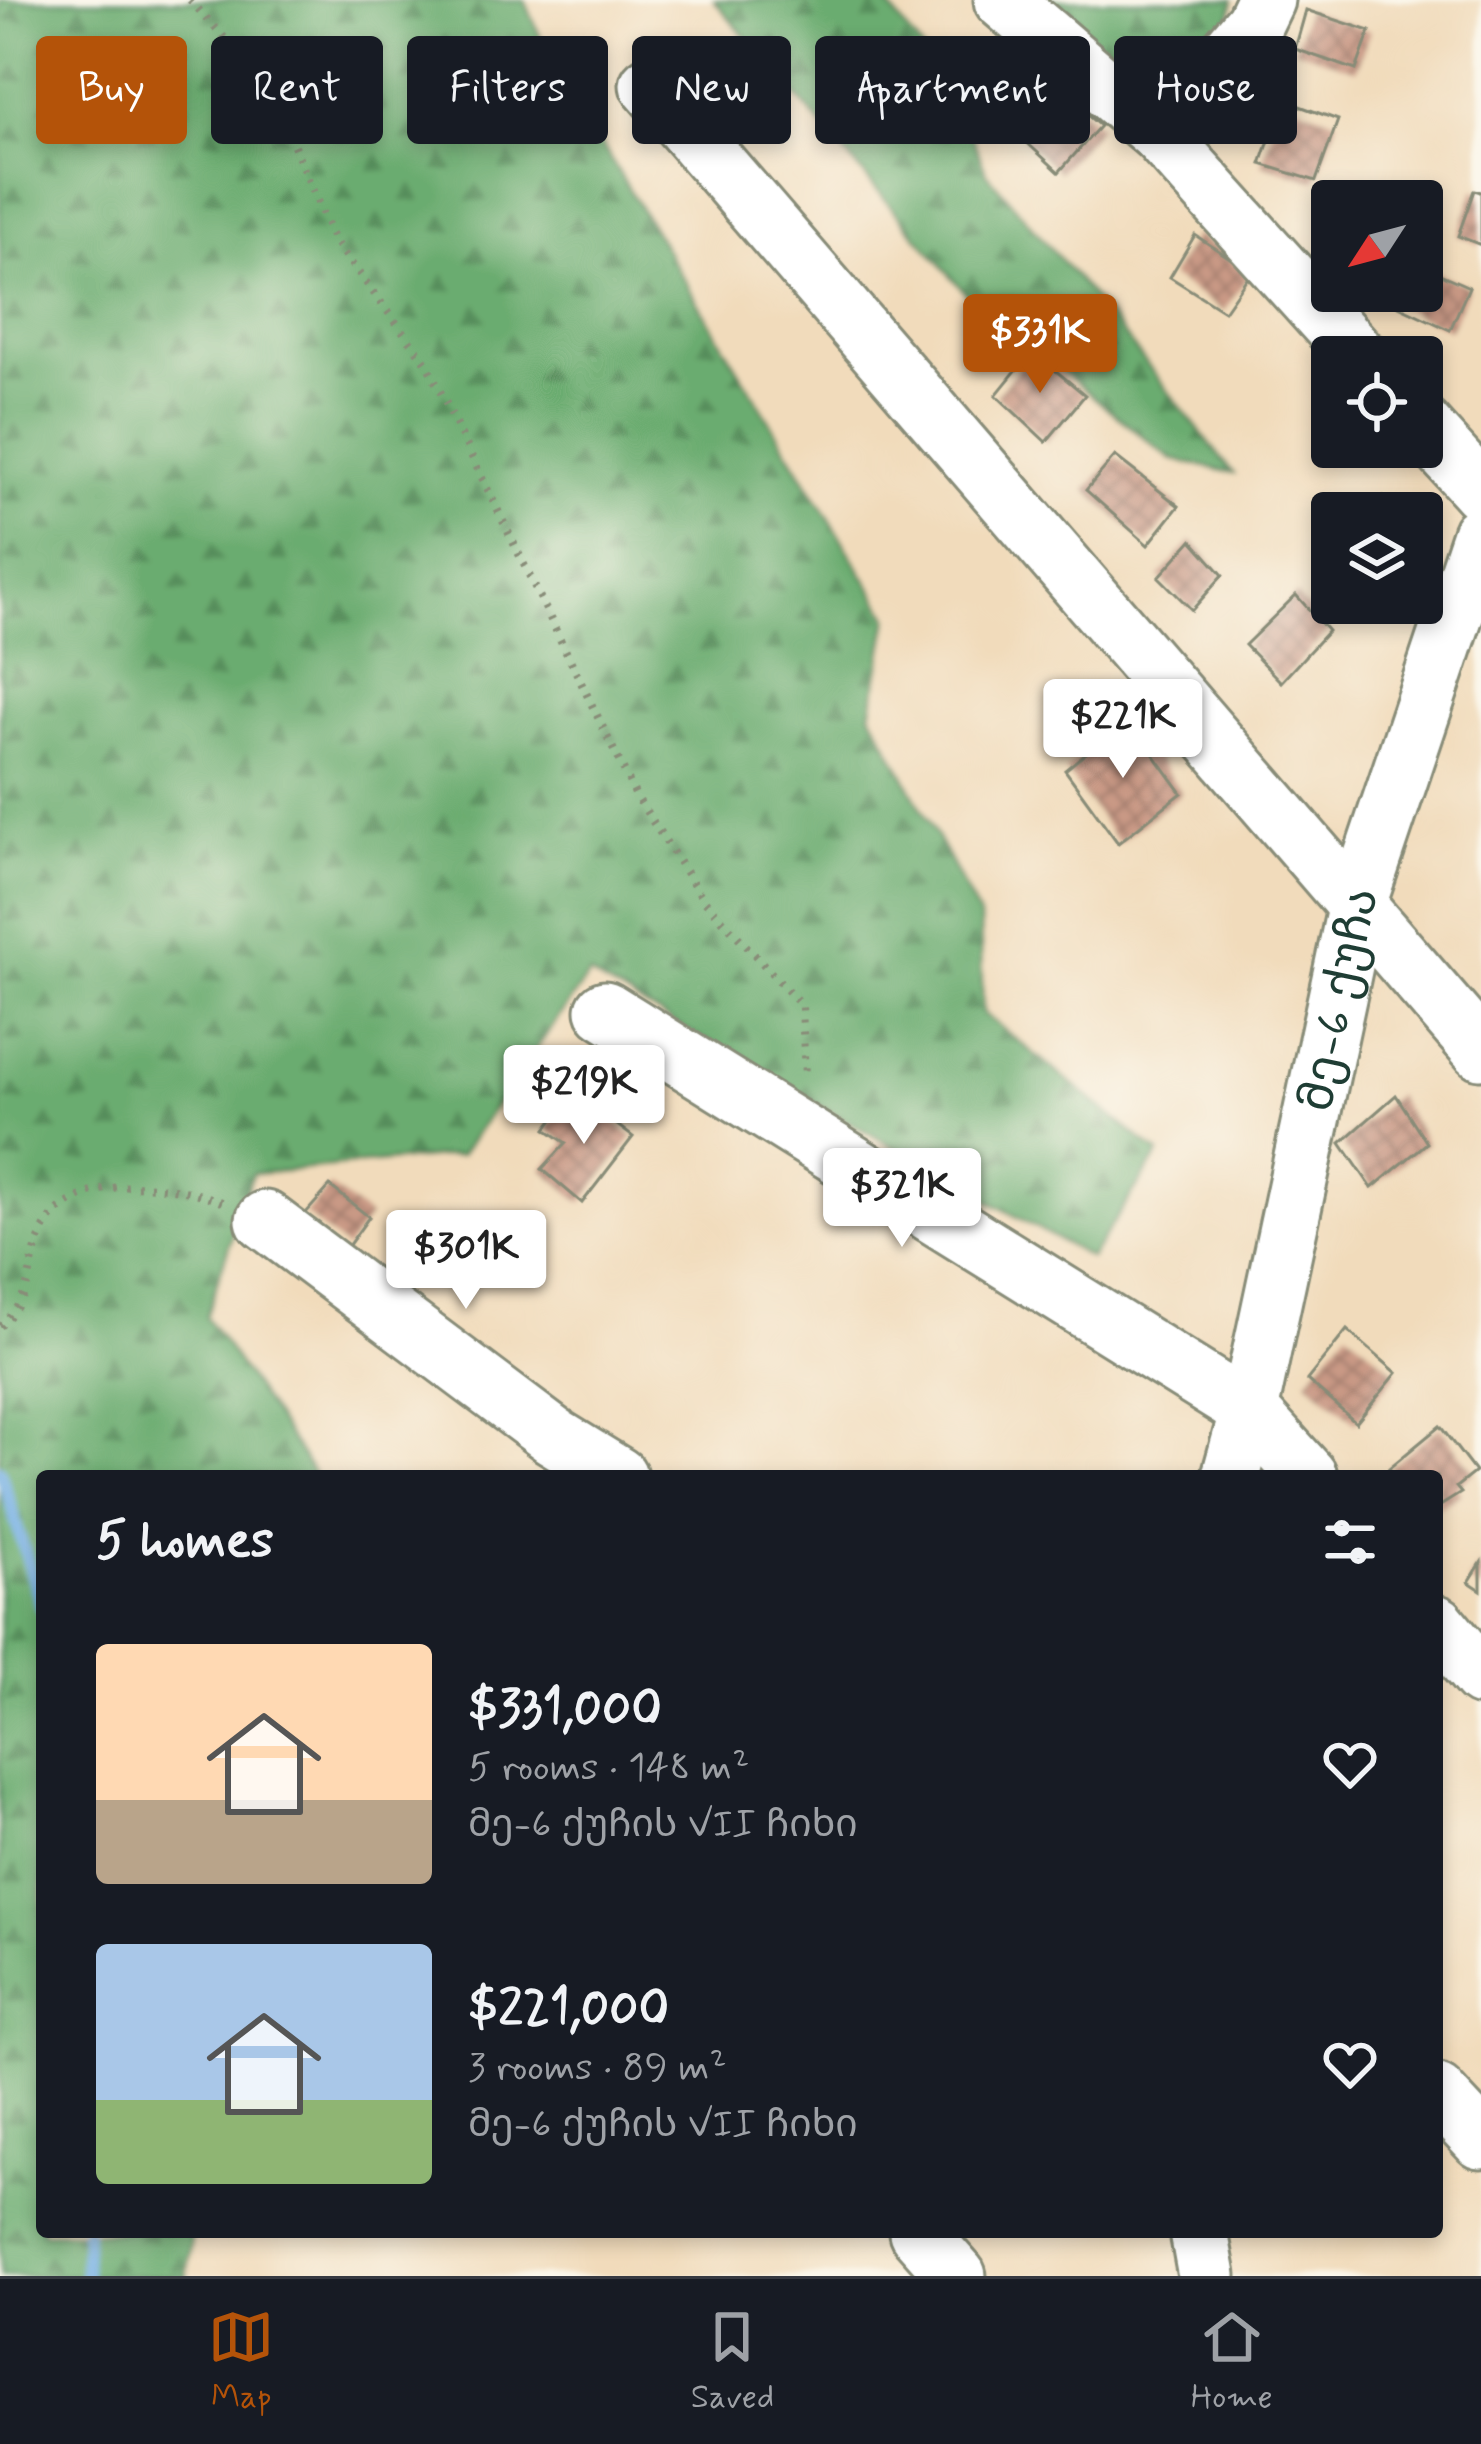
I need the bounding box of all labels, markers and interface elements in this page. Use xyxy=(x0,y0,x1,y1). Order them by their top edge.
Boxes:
chip: Buy xyxy=(36,36,187,144)
chip: Rent xyxy=(211,36,383,144)
chip: Filters xyxy=(407,36,608,144)
chip: New xyxy=(632,36,791,144)
chip: Apartment xyxy=(815,36,1090,144)
chip: House xyxy=(1114,36,1297,144)
north arrow xyxy=(1311,180,1443,312)
map controls xyxy=(1311,180,1443,624)
pin: $331K xyxy=(956,294,1124,396)
text: $331K xyxy=(990,307,1090,358)
button: locate xyxy=(1311,336,1443,468)
button: layers xyxy=(1311,492,1443,624)
pin: $221K xyxy=(1039,679,1207,781)
text: $221K xyxy=(1070,692,1176,743)
street label: მე-6 ქუჩა xyxy=(1286,879,1396,1117)
pin: $219K xyxy=(500,1045,668,1147)
text: $219K xyxy=(531,1058,637,1109)
pin: $321K xyxy=(818,1148,986,1250)
text: $321K xyxy=(850,1161,954,1212)
pin: $301K xyxy=(382,1210,550,1312)
text: $301K xyxy=(413,1223,519,1274)
text: 5 homes xyxy=(96,1509,274,1575)
icon: filters xyxy=(1317,1509,1383,1575)
text: $331,000 xyxy=(468,1677,662,1743)
icon: home xyxy=(192,1692,336,1836)
icon: heart xyxy=(1317,1731,1383,1797)
text: 5 rooms · 148 m² xyxy=(468,1743,749,1794)
text: მე-6 ქუჩის VII ჩიხი xyxy=(468,1800,858,1851)
text: $221,000 xyxy=(468,1977,669,2043)
icon: home xyxy=(192,1992,336,2136)
icon: heart xyxy=(1317,2031,1383,2097)
text: 3 rooms · 89 m² xyxy=(468,2043,727,2094)
text: მე-6 ქუჩის VII ჩიხი xyxy=(468,2100,858,2151)
tab: Map xyxy=(208,2304,274,2420)
tab: Saved xyxy=(691,2304,774,2420)
tab: Home xyxy=(1191,2304,1273,2420)

